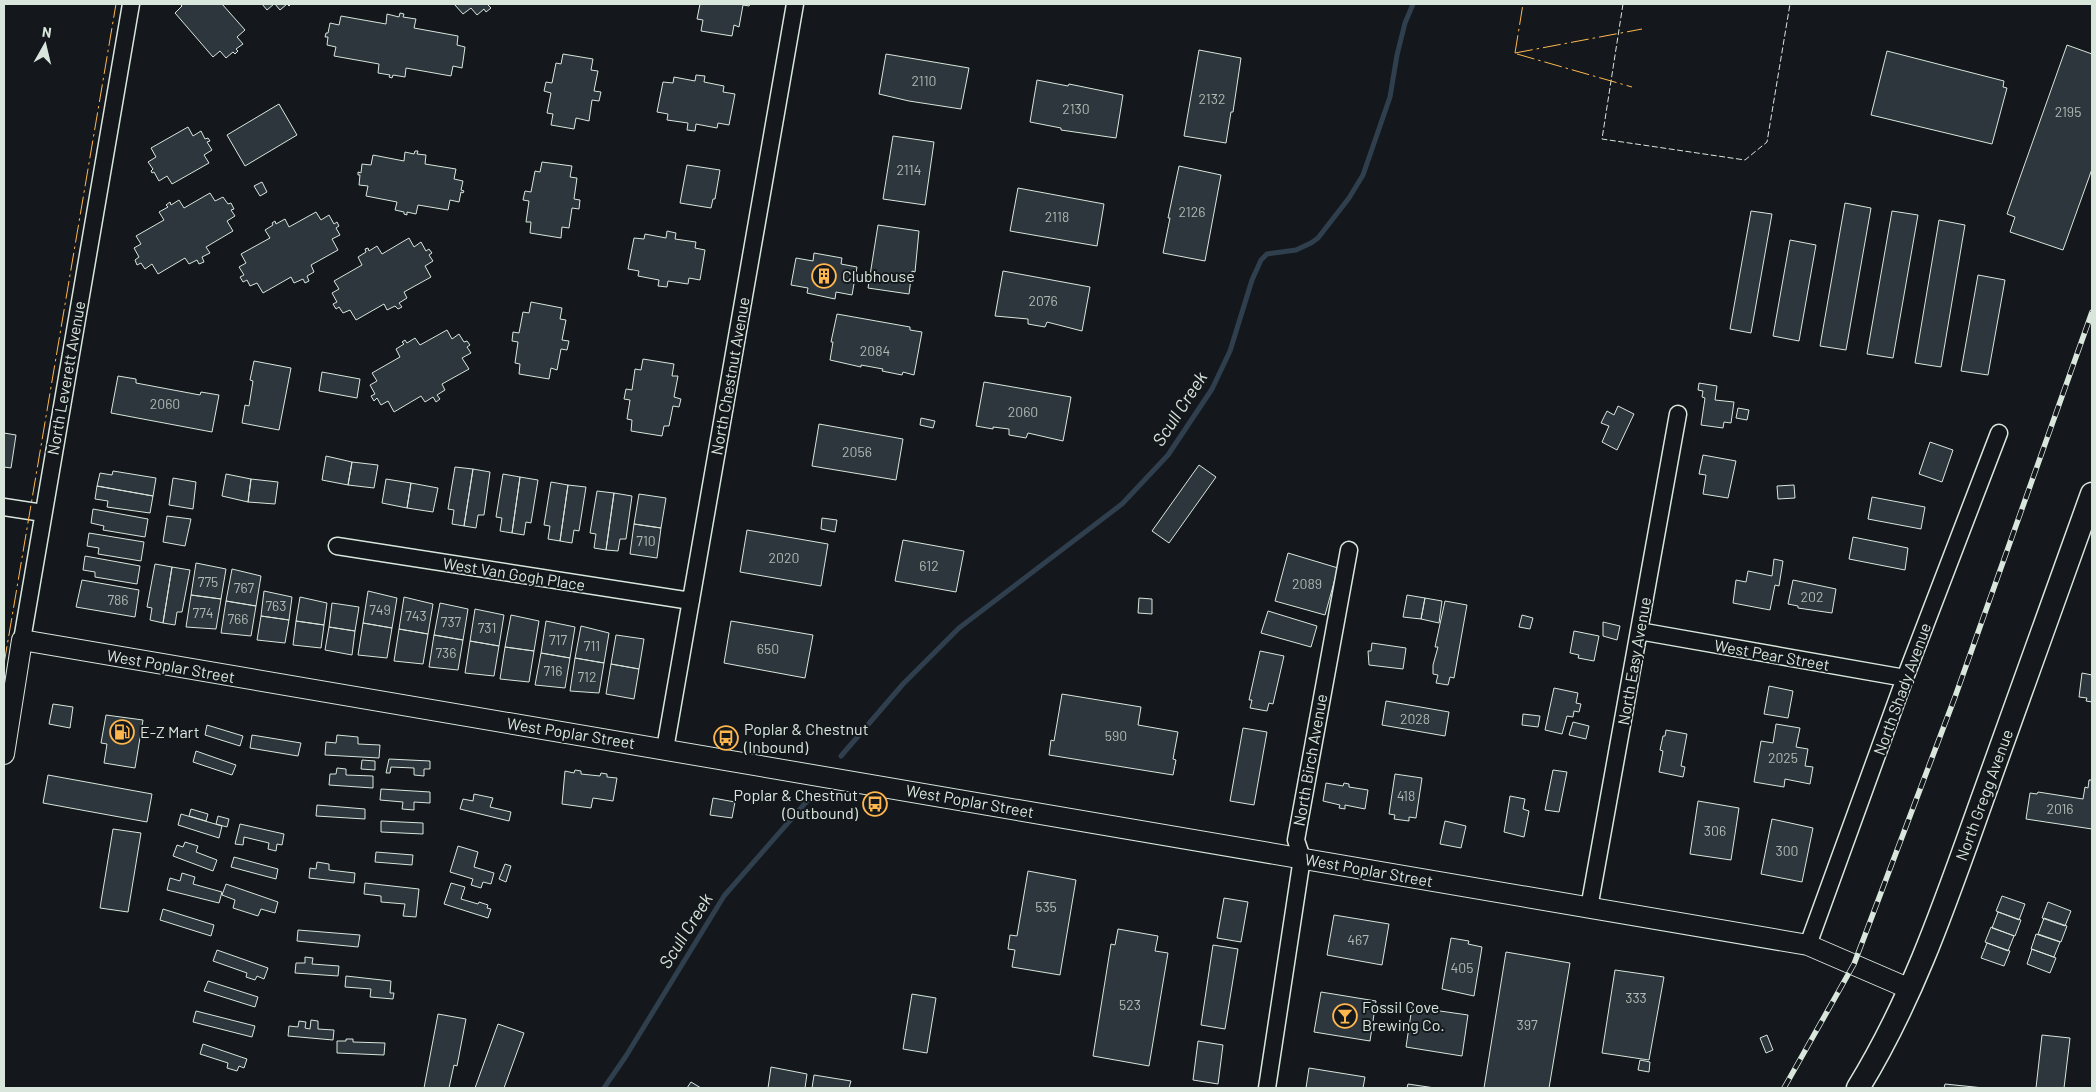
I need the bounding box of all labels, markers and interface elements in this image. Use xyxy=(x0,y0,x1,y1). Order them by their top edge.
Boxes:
north arrow xyxy=(20,20,70,70)
text: N xyxy=(41,23,53,41)
house number: 2110 xyxy=(911,72,937,89)
house number: 2132 xyxy=(1199,90,1225,107)
house number: 2130 xyxy=(1062,100,1090,117)
house number: 2195 xyxy=(2055,103,2081,120)
house number: 2114 xyxy=(897,161,921,178)
house number: 2126 xyxy=(1179,203,1205,220)
house number: 2118 xyxy=(1045,208,1069,225)
building icon: Clubhouse xyxy=(811,263,837,289)
place label: Clubhouse xyxy=(842,266,915,285)
house number: 2076 xyxy=(1028,292,1058,309)
street label: North Chestnut Avenue xyxy=(706,295,753,457)
street label: North Leverett Avenue xyxy=(43,299,88,457)
house number: 2084 xyxy=(860,342,890,359)
water label: Scull Creek xyxy=(1147,367,1212,450)
house number: 2060 xyxy=(150,395,180,412)
house number: 2060 xyxy=(1008,403,1038,420)
house number: 2056 xyxy=(842,443,872,460)
house number: 710 xyxy=(636,532,656,549)
house number: 2020 xyxy=(769,549,799,566)
street label: West Van Gogh Place xyxy=(441,553,587,594)
house number: 612 xyxy=(919,557,939,574)
house number: 775 xyxy=(198,573,218,590)
house number: 2089 xyxy=(1292,575,1322,592)
house number: 767 xyxy=(234,579,255,596)
house number: 202 xyxy=(1801,588,1823,605)
house number: 786 xyxy=(107,591,129,608)
street label: North Easy Avenue xyxy=(1613,595,1654,726)
house number: 763 xyxy=(265,597,287,614)
house number: 749 xyxy=(369,601,391,618)
house number: 774 xyxy=(193,604,213,621)
house number: 743 xyxy=(405,607,427,624)
house number: 766 xyxy=(227,610,249,627)
house number: 737 xyxy=(441,613,462,630)
house number: 731 xyxy=(478,619,496,636)
street label: North Shady Avenue xyxy=(1869,620,1934,758)
house number: 717 xyxy=(549,631,567,648)
street label: West Pear Street xyxy=(1713,635,1831,674)
house number: 711 xyxy=(584,637,600,654)
house number: 650 xyxy=(757,640,779,657)
house number: 736 xyxy=(435,644,457,661)
street label: West Poplar Street xyxy=(106,645,237,686)
house number: 716 xyxy=(544,662,562,679)
house number: 712 xyxy=(577,668,597,685)
street label: North Birch Avenue xyxy=(1289,692,1331,828)
house number: 2028 xyxy=(1400,710,1430,727)
street label: West Poplar Street xyxy=(506,713,637,752)
fuel station icon: E-Z Mart xyxy=(109,719,135,745)
place label: Poplar & Chestnut (Inbound) xyxy=(743,719,868,756)
place label: E-Z Mart xyxy=(140,722,199,741)
bus stop icon: Poplar & Chestnut (Inbound) xyxy=(713,725,739,751)
house number: 590 xyxy=(1105,727,1127,744)
street label: North Gregg Avenue xyxy=(1951,727,2016,863)
house number: 2025 xyxy=(1768,749,1798,766)
street label: West Poplar Street xyxy=(905,780,1036,821)
place label: Poplar & Chestnut (Outbound) xyxy=(734,785,859,822)
house number: 418 xyxy=(1397,787,1415,804)
bus stop icon: Poplar & Chestnut (Outbound) xyxy=(862,791,888,817)
house number: 2016 xyxy=(2046,800,2074,817)
house number: 306 xyxy=(1704,822,1726,839)
house number: 300 xyxy=(1775,842,1799,859)
street label: West Poplar Street xyxy=(1304,849,1435,890)
water label: Scull Creek xyxy=(653,889,717,972)
house number: 535 xyxy=(1035,898,1057,915)
house number: 467 xyxy=(1347,931,1369,948)
house number: 405 xyxy=(1451,959,1473,976)
house number: 333 xyxy=(1625,989,1647,1006)
house number: 523 xyxy=(1119,996,1141,1013)
place label: Fossil Cove Brewing Co. xyxy=(1362,997,1445,1034)
bar icon: Fossil Cove Brewing Co. xyxy=(1332,1003,1358,1029)
house number: 397 xyxy=(1516,1016,1538,1033)

